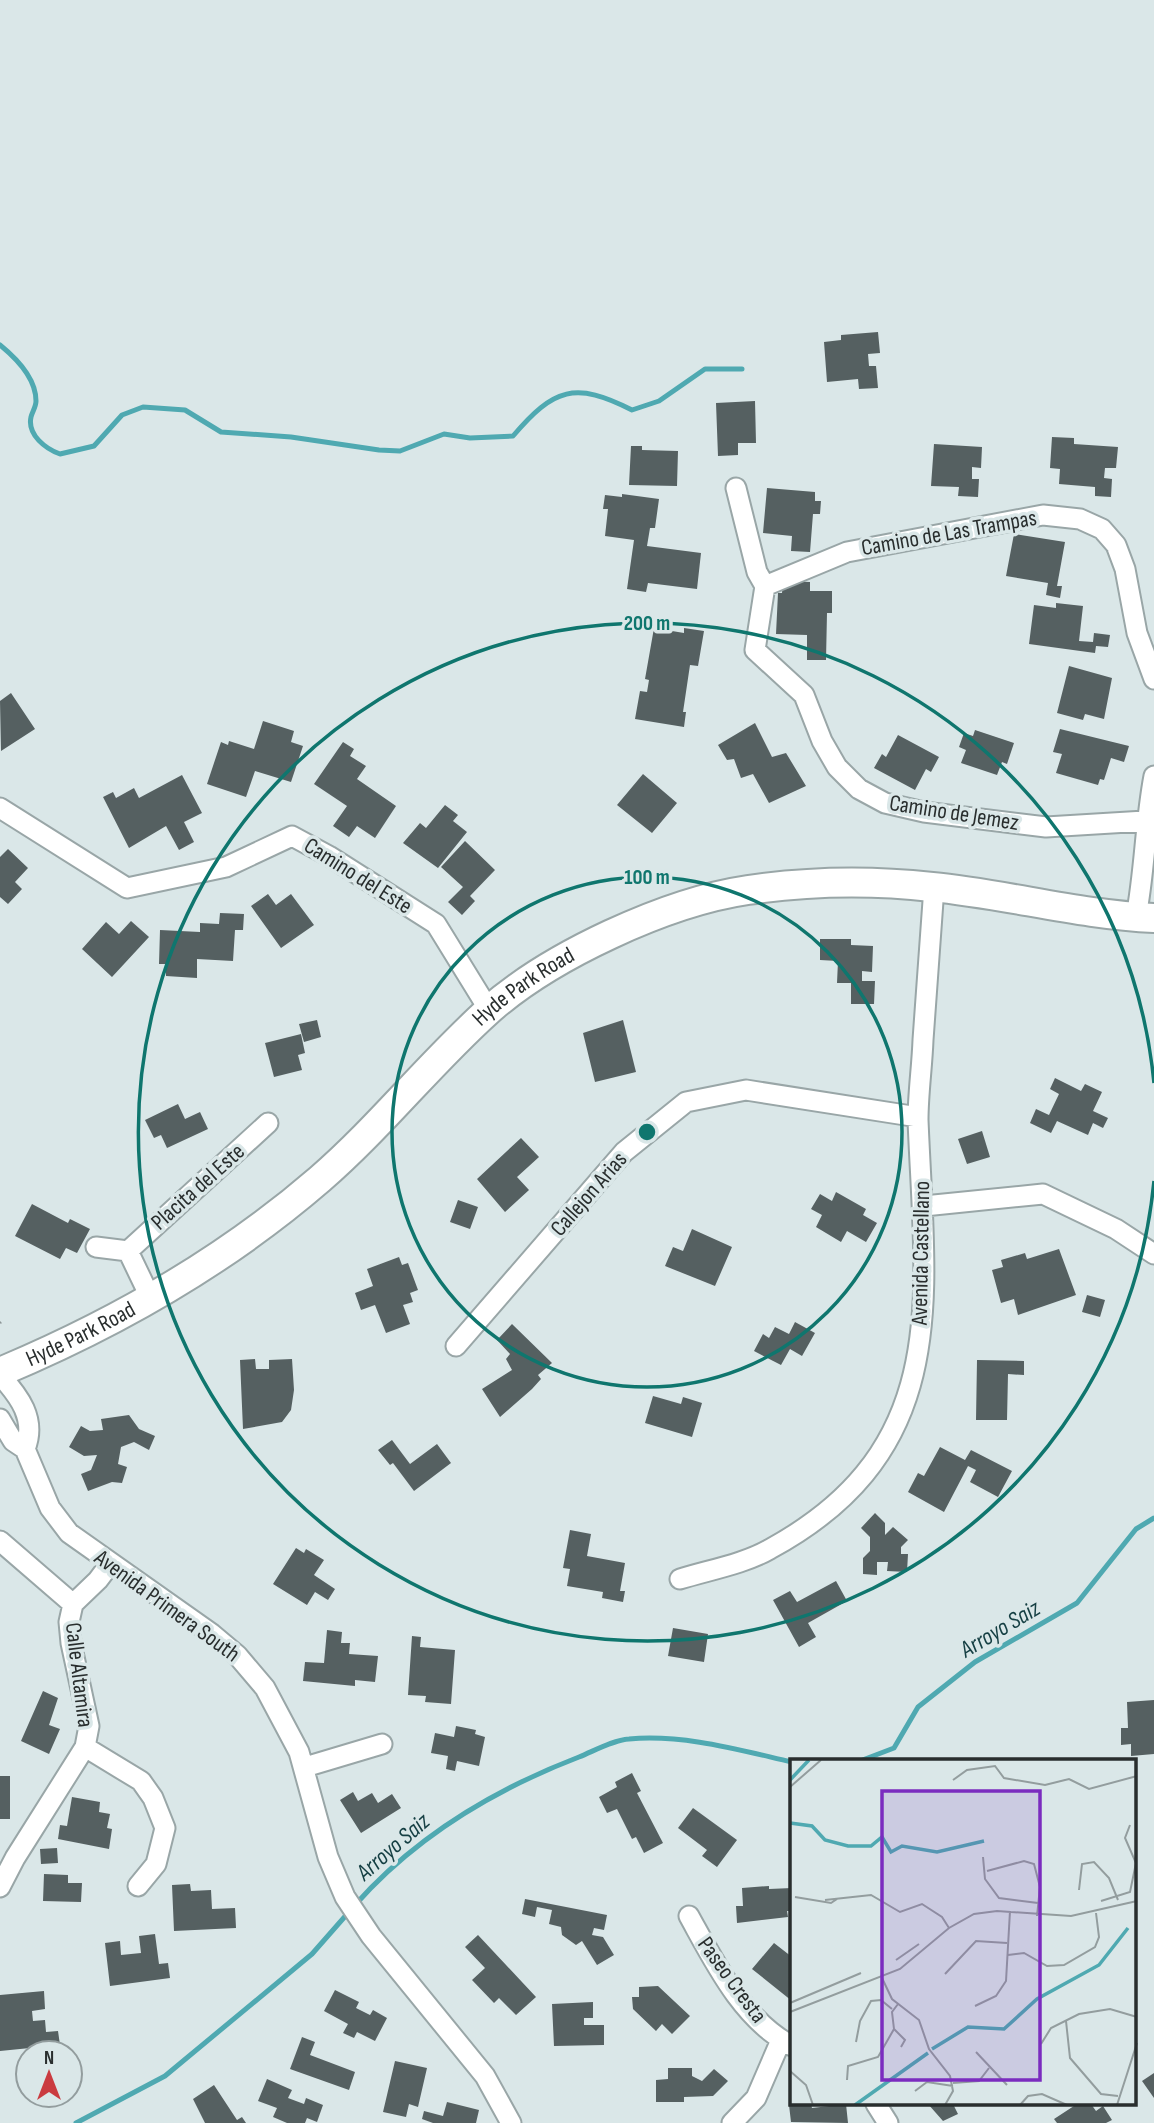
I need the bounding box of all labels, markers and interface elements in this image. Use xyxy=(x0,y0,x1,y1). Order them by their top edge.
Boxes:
street label: Camino de Las Trampas xyxy=(859,504,1039,562)
text: 200 m xyxy=(624,611,670,636)
street label: Camino de Jemez xyxy=(887,789,1021,837)
street label: Camino del Este xyxy=(299,832,417,920)
text: 100 m xyxy=(624,865,670,890)
street label: Hyde Park Road xyxy=(467,941,579,1032)
centre of rings xyxy=(635,1120,659,1144)
street label: Placita del Este xyxy=(145,1138,251,1236)
street label: Callejon Arias xyxy=(545,1146,633,1242)
street label: Avenida Castellano xyxy=(906,1181,936,1326)
street label: Hyde Park Road xyxy=(22,1296,140,1373)
street label: Avenida Primera South xyxy=(88,1543,245,1668)
water label: Arroyo Saiz xyxy=(954,1593,1047,1665)
street label: Calle Altamira xyxy=(59,1621,99,1729)
inset map xyxy=(790,1759,1136,2106)
water label: Arroyo Saiz xyxy=(349,1806,437,1888)
street label: Paseo Cresta xyxy=(691,1932,773,2028)
north arrow xyxy=(14,2039,84,2109)
text: N xyxy=(44,2047,54,2070)

